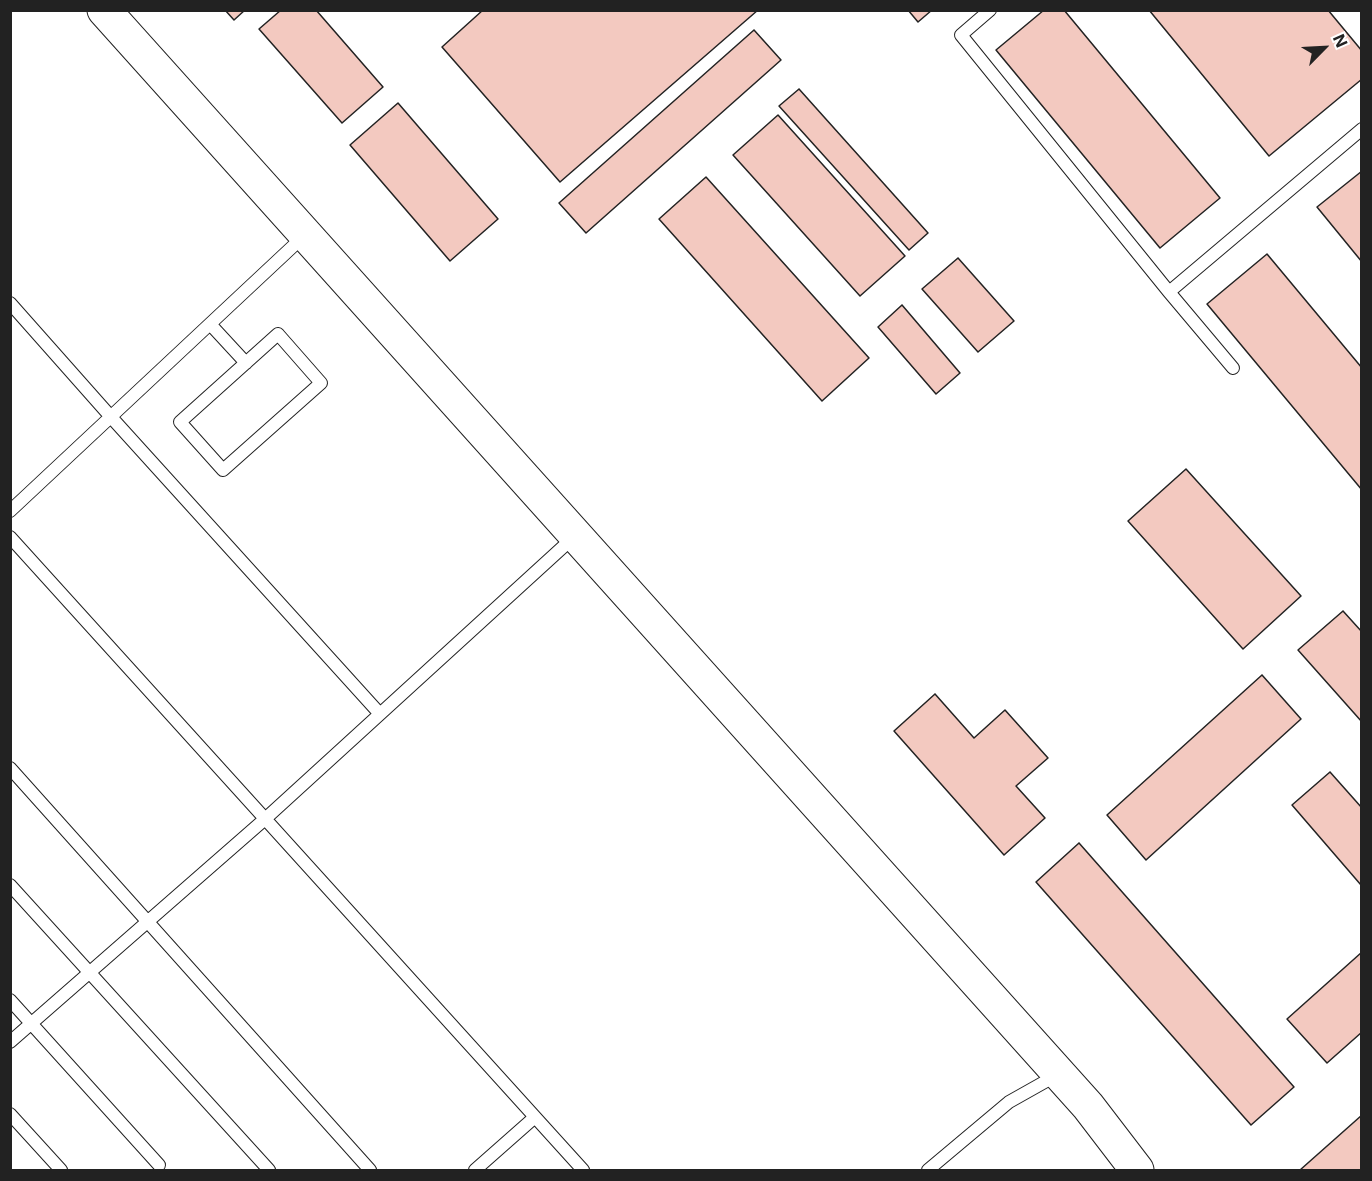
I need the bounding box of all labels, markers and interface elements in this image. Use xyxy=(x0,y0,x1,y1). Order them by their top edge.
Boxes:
north arrow xyxy=(1294,18,1354,78)
text: N xyxy=(1329,31,1352,50)

